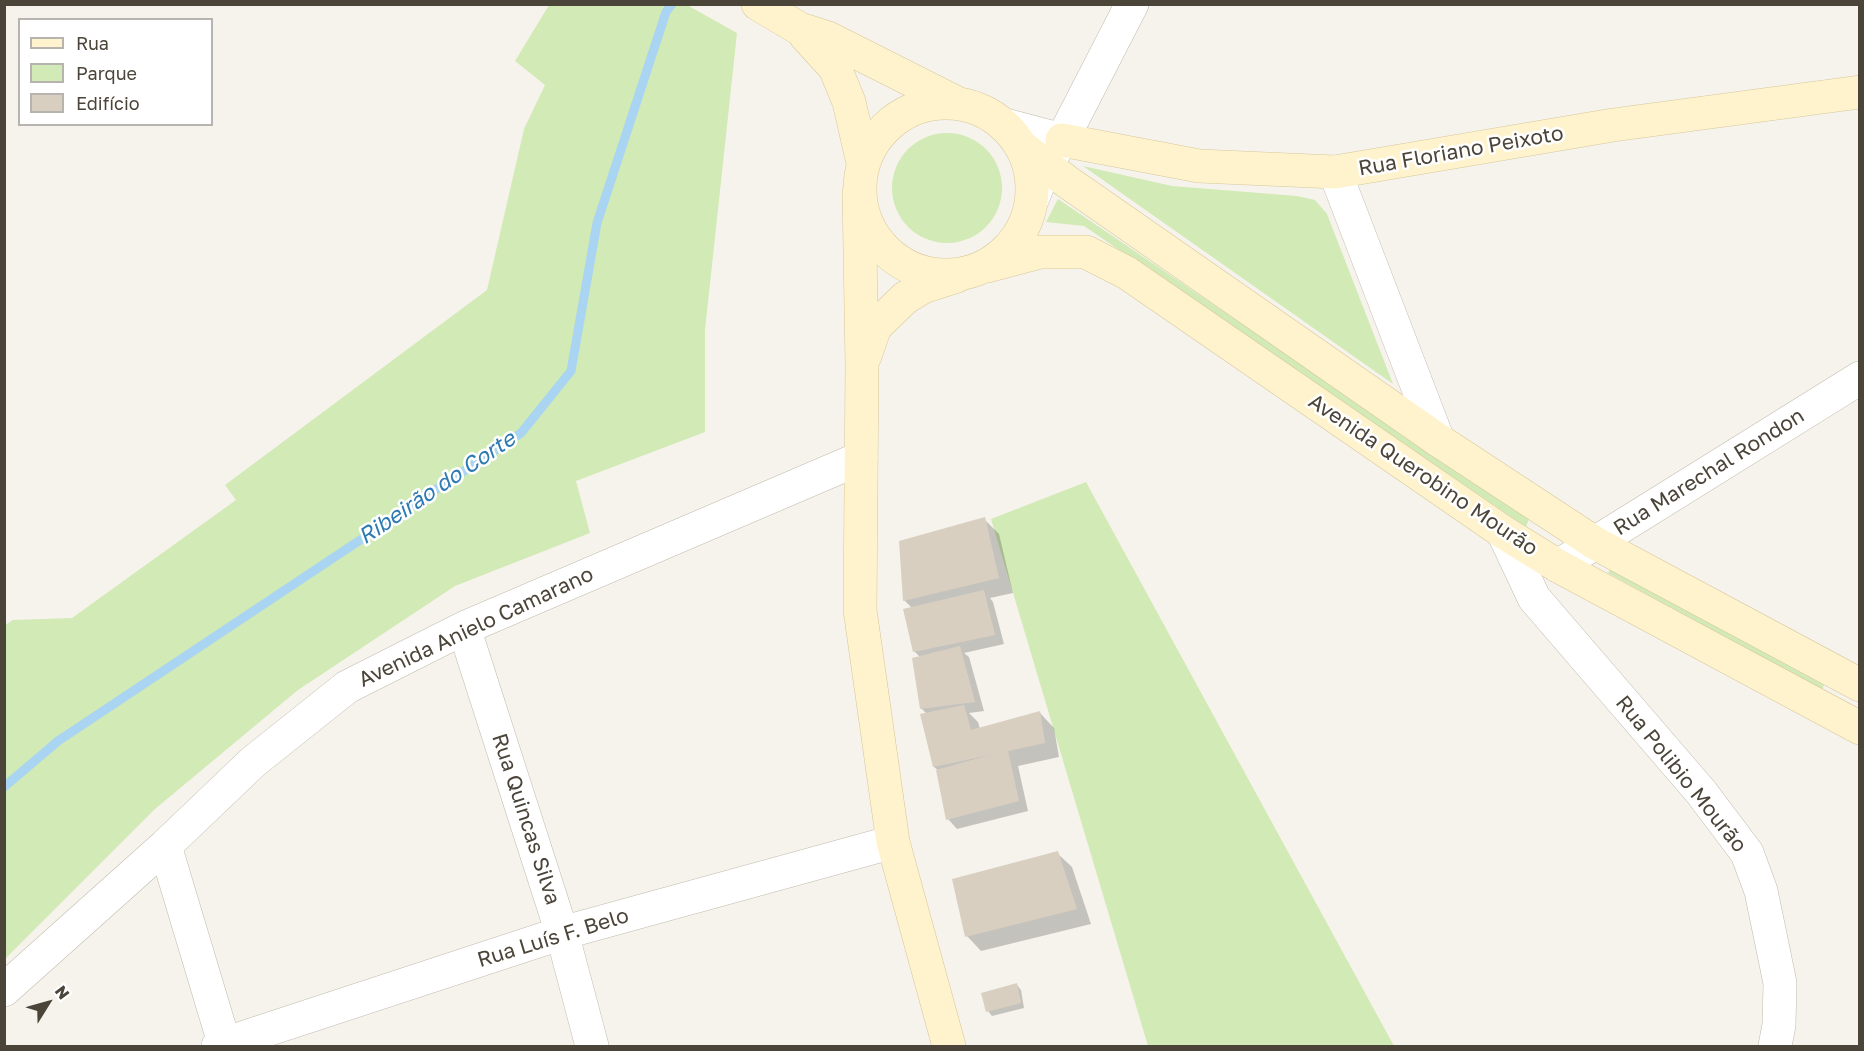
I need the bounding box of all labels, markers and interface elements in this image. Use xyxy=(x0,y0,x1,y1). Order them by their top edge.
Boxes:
legend xyxy=(18,18,213,126)
text: Rua xyxy=(76,32,109,54)
text: Parque xyxy=(76,62,137,84)
text: Edifício xyxy=(76,92,140,114)
street label: Rua Floriano Peixoto xyxy=(1356,121,1566,181)
street label: Avenida Querobino Mourão xyxy=(1304,389,1542,561)
street label: Rua Marechal Rondon xyxy=(1609,403,1809,541)
water label: Ribeirão do Corte xyxy=(354,426,520,550)
street label: Avenida Anielo Camarano xyxy=(355,561,597,693)
street label: Rua Polibio Mourão xyxy=(1610,691,1752,857)
street label: Rua Quincas Silva xyxy=(486,730,566,908)
street label: Rua Luís F. Belo xyxy=(474,903,632,973)
north arrow xyxy=(18,973,78,1033)
text: N xyxy=(51,981,74,1003)

